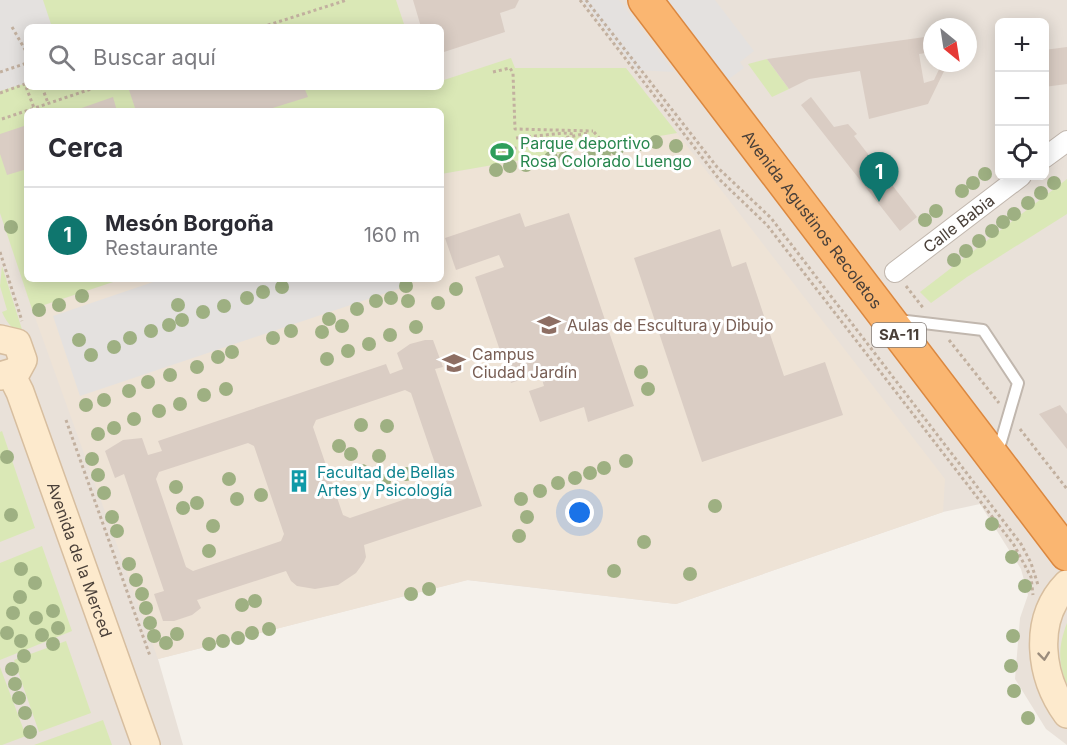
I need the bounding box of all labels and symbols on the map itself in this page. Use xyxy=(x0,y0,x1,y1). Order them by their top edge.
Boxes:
north arrow xyxy=(923,18,977,72)
street label: Avenida Agustinos Recoletos xyxy=(738,126,887,313)
place label: Parque deportivo Rosa Colorado Luengo xyxy=(520,133,692,171)
sports icon: Parque deportivo Rosa Colorado Luengo xyxy=(489,139,515,165)
pin: 1 xyxy=(860,152,898,202)
street label: Calle Babia xyxy=(919,190,998,257)
school or university icon: Aulas de Escultura y Dibujo xyxy=(536,312,562,338)
place label: Aulas de Escultura y Dibujo xyxy=(567,315,774,335)
road number: SA-11 xyxy=(872,323,926,347)
place label: Campus Ciudad Jardín xyxy=(472,344,577,382)
school or university icon: Campus Ciudad Jardín xyxy=(441,350,467,376)
place label: Facultad de Bellas Artes y Psicología xyxy=(317,462,455,500)
building icon: Facultad de Bellas Artes y Psicología xyxy=(286,468,312,494)
street label: Avenida de la Merced xyxy=(43,479,117,640)
your location xyxy=(565,498,594,527)
one-way arrow xyxy=(1037,651,1050,660)

